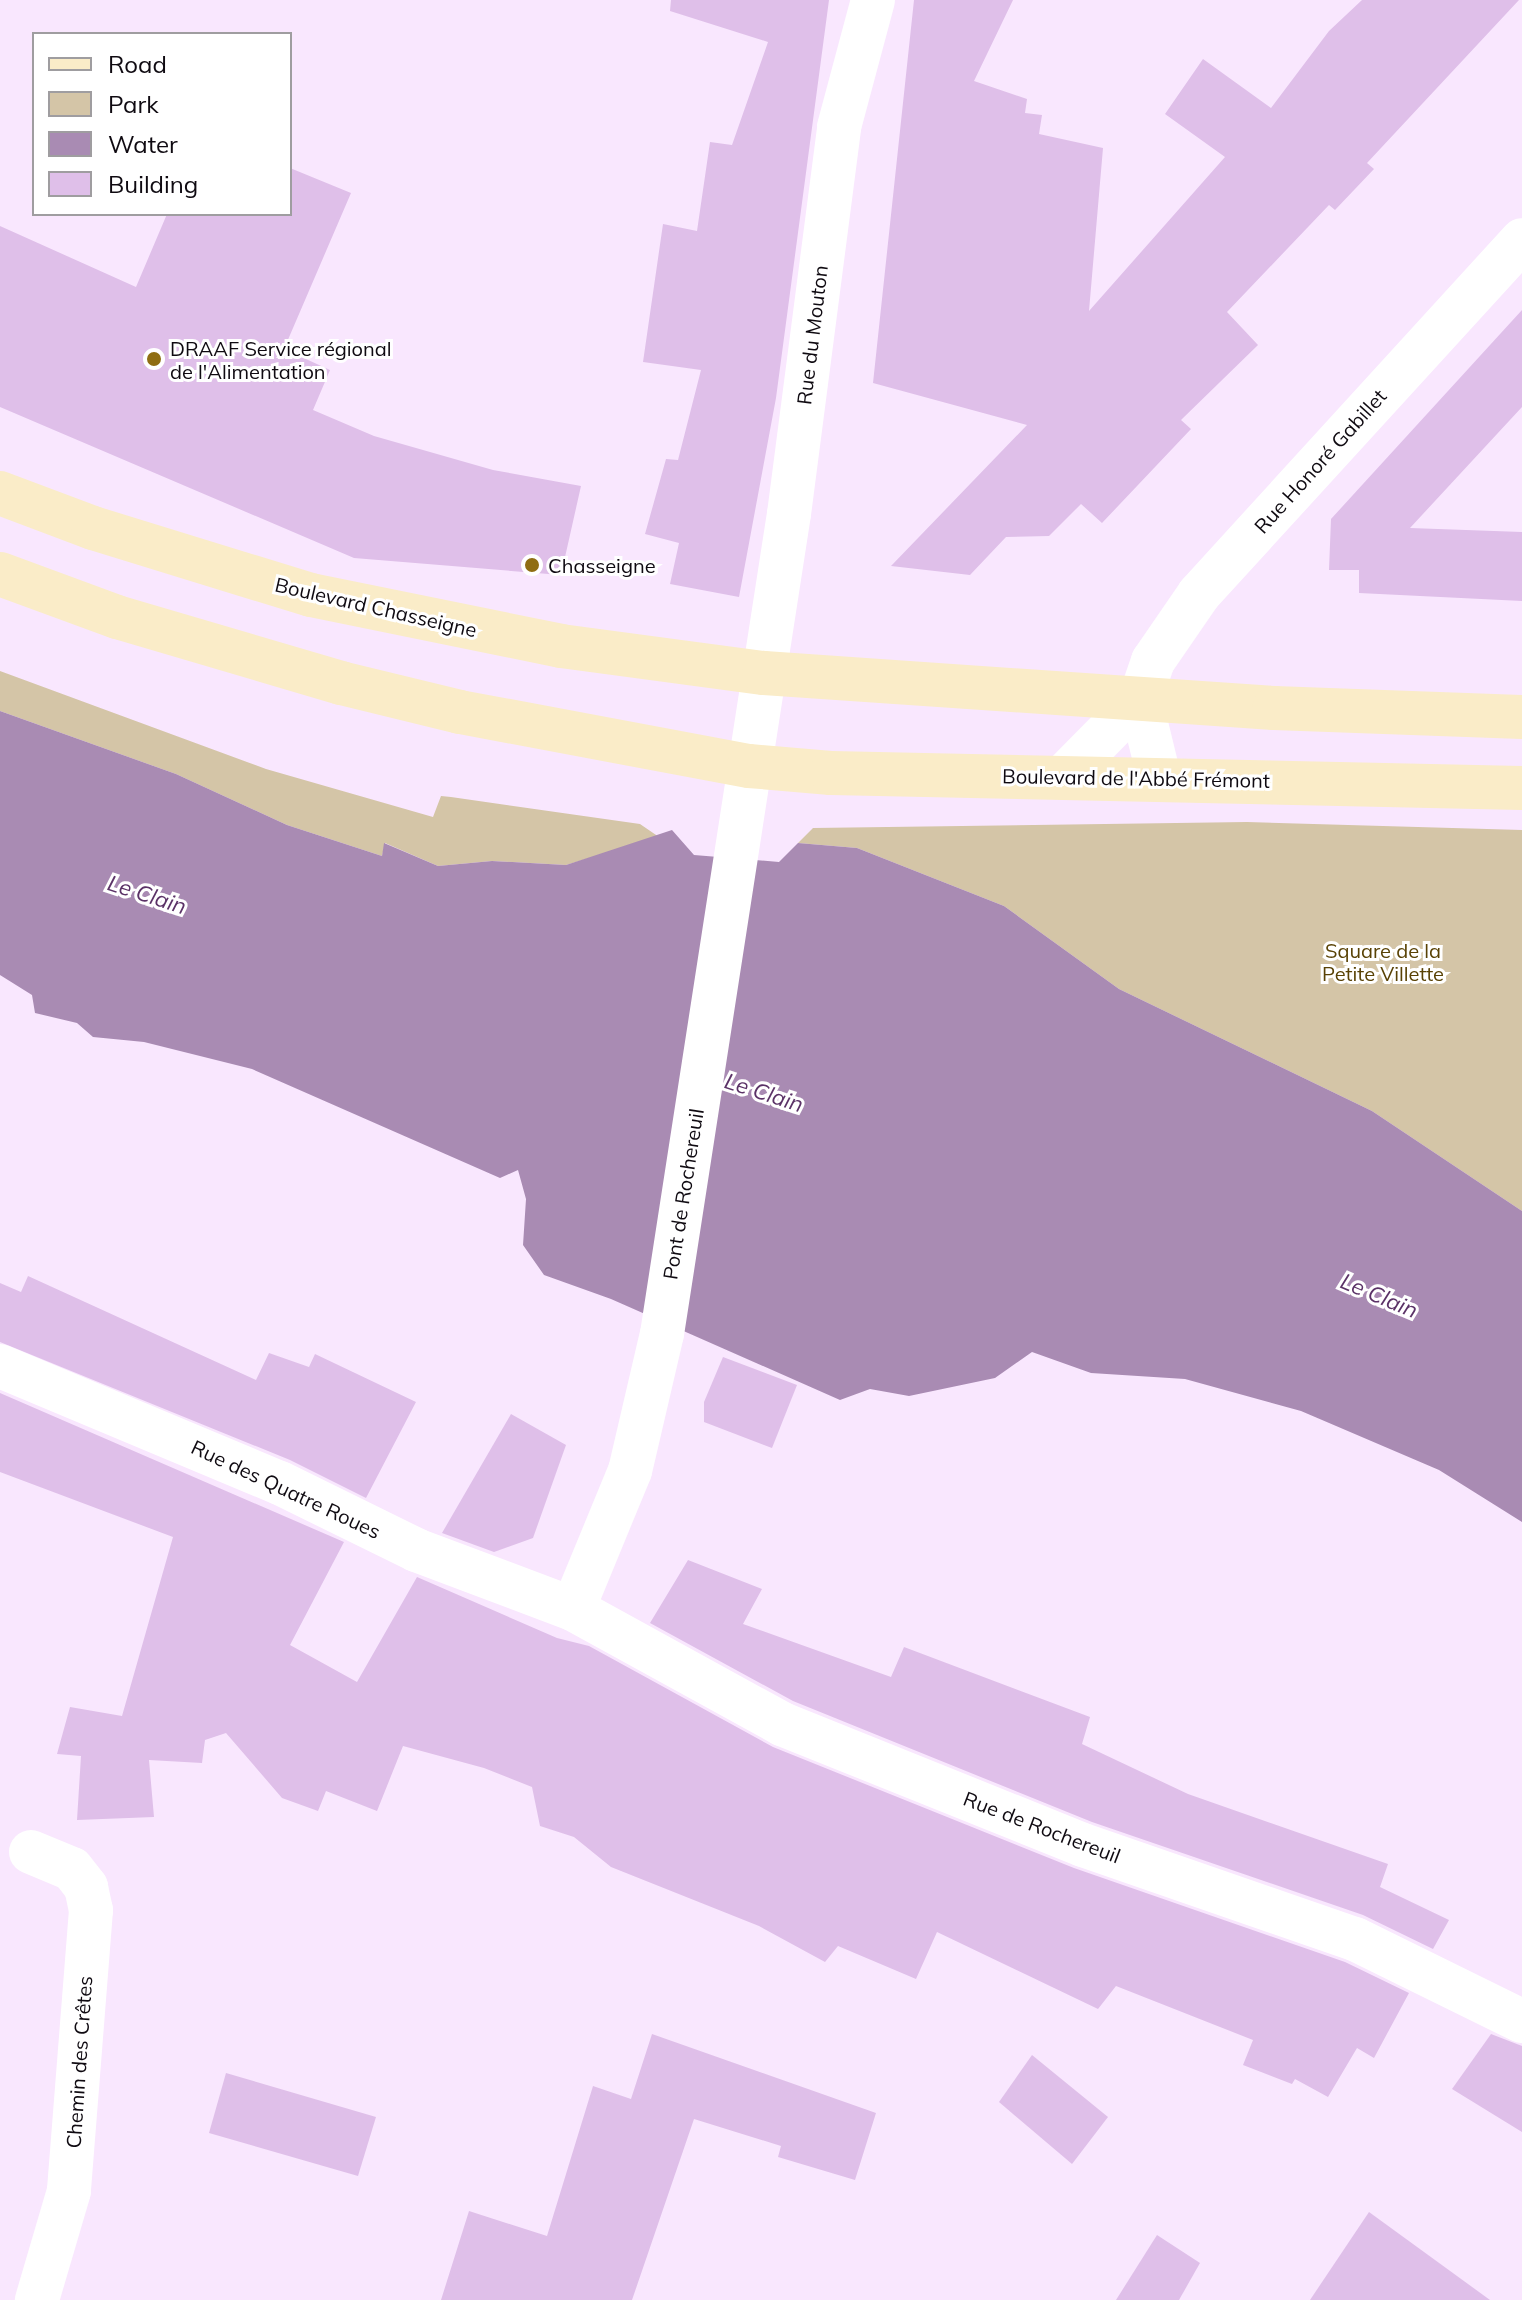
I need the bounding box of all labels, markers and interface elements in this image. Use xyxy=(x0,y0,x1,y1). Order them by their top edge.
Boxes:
legend xyxy=(32,32,292,216)
text: Road xyxy=(108,49,167,79)
text: Park xyxy=(108,89,159,119)
text: Water xyxy=(108,129,178,159)
text: Building xyxy=(108,169,198,199)
street label: Rue du Mouton xyxy=(792,264,832,406)
place label: DRAAF Service régional de l'Alimentation xyxy=(170,336,392,383)
marker: DRAAF Service régional de l'Alimentation xyxy=(145,350,163,368)
street label: Rue Honoré Gabillet xyxy=(1249,384,1391,538)
place label: Chasseigne xyxy=(548,553,656,577)
marker: Chasseigne xyxy=(523,556,541,574)
street label: Boulevard Chasseigne xyxy=(273,572,479,642)
street label: Boulevard de l'Abbé Frémont xyxy=(1002,764,1270,792)
water label: Le Clain xyxy=(104,870,190,920)
park label: Square de la Petite Villette xyxy=(1322,939,1444,986)
water label: Le Clain xyxy=(721,1068,807,1118)
street label: Pont de Rochereuil xyxy=(658,1107,708,1281)
water label: Le Clain xyxy=(1336,1268,1422,1324)
street label: Rue des Quatre Roues xyxy=(188,1435,384,1543)
street label: Rue de Rochereuil xyxy=(960,1786,1124,1868)
street label: Chemin des Crêtes xyxy=(61,1975,97,2149)

